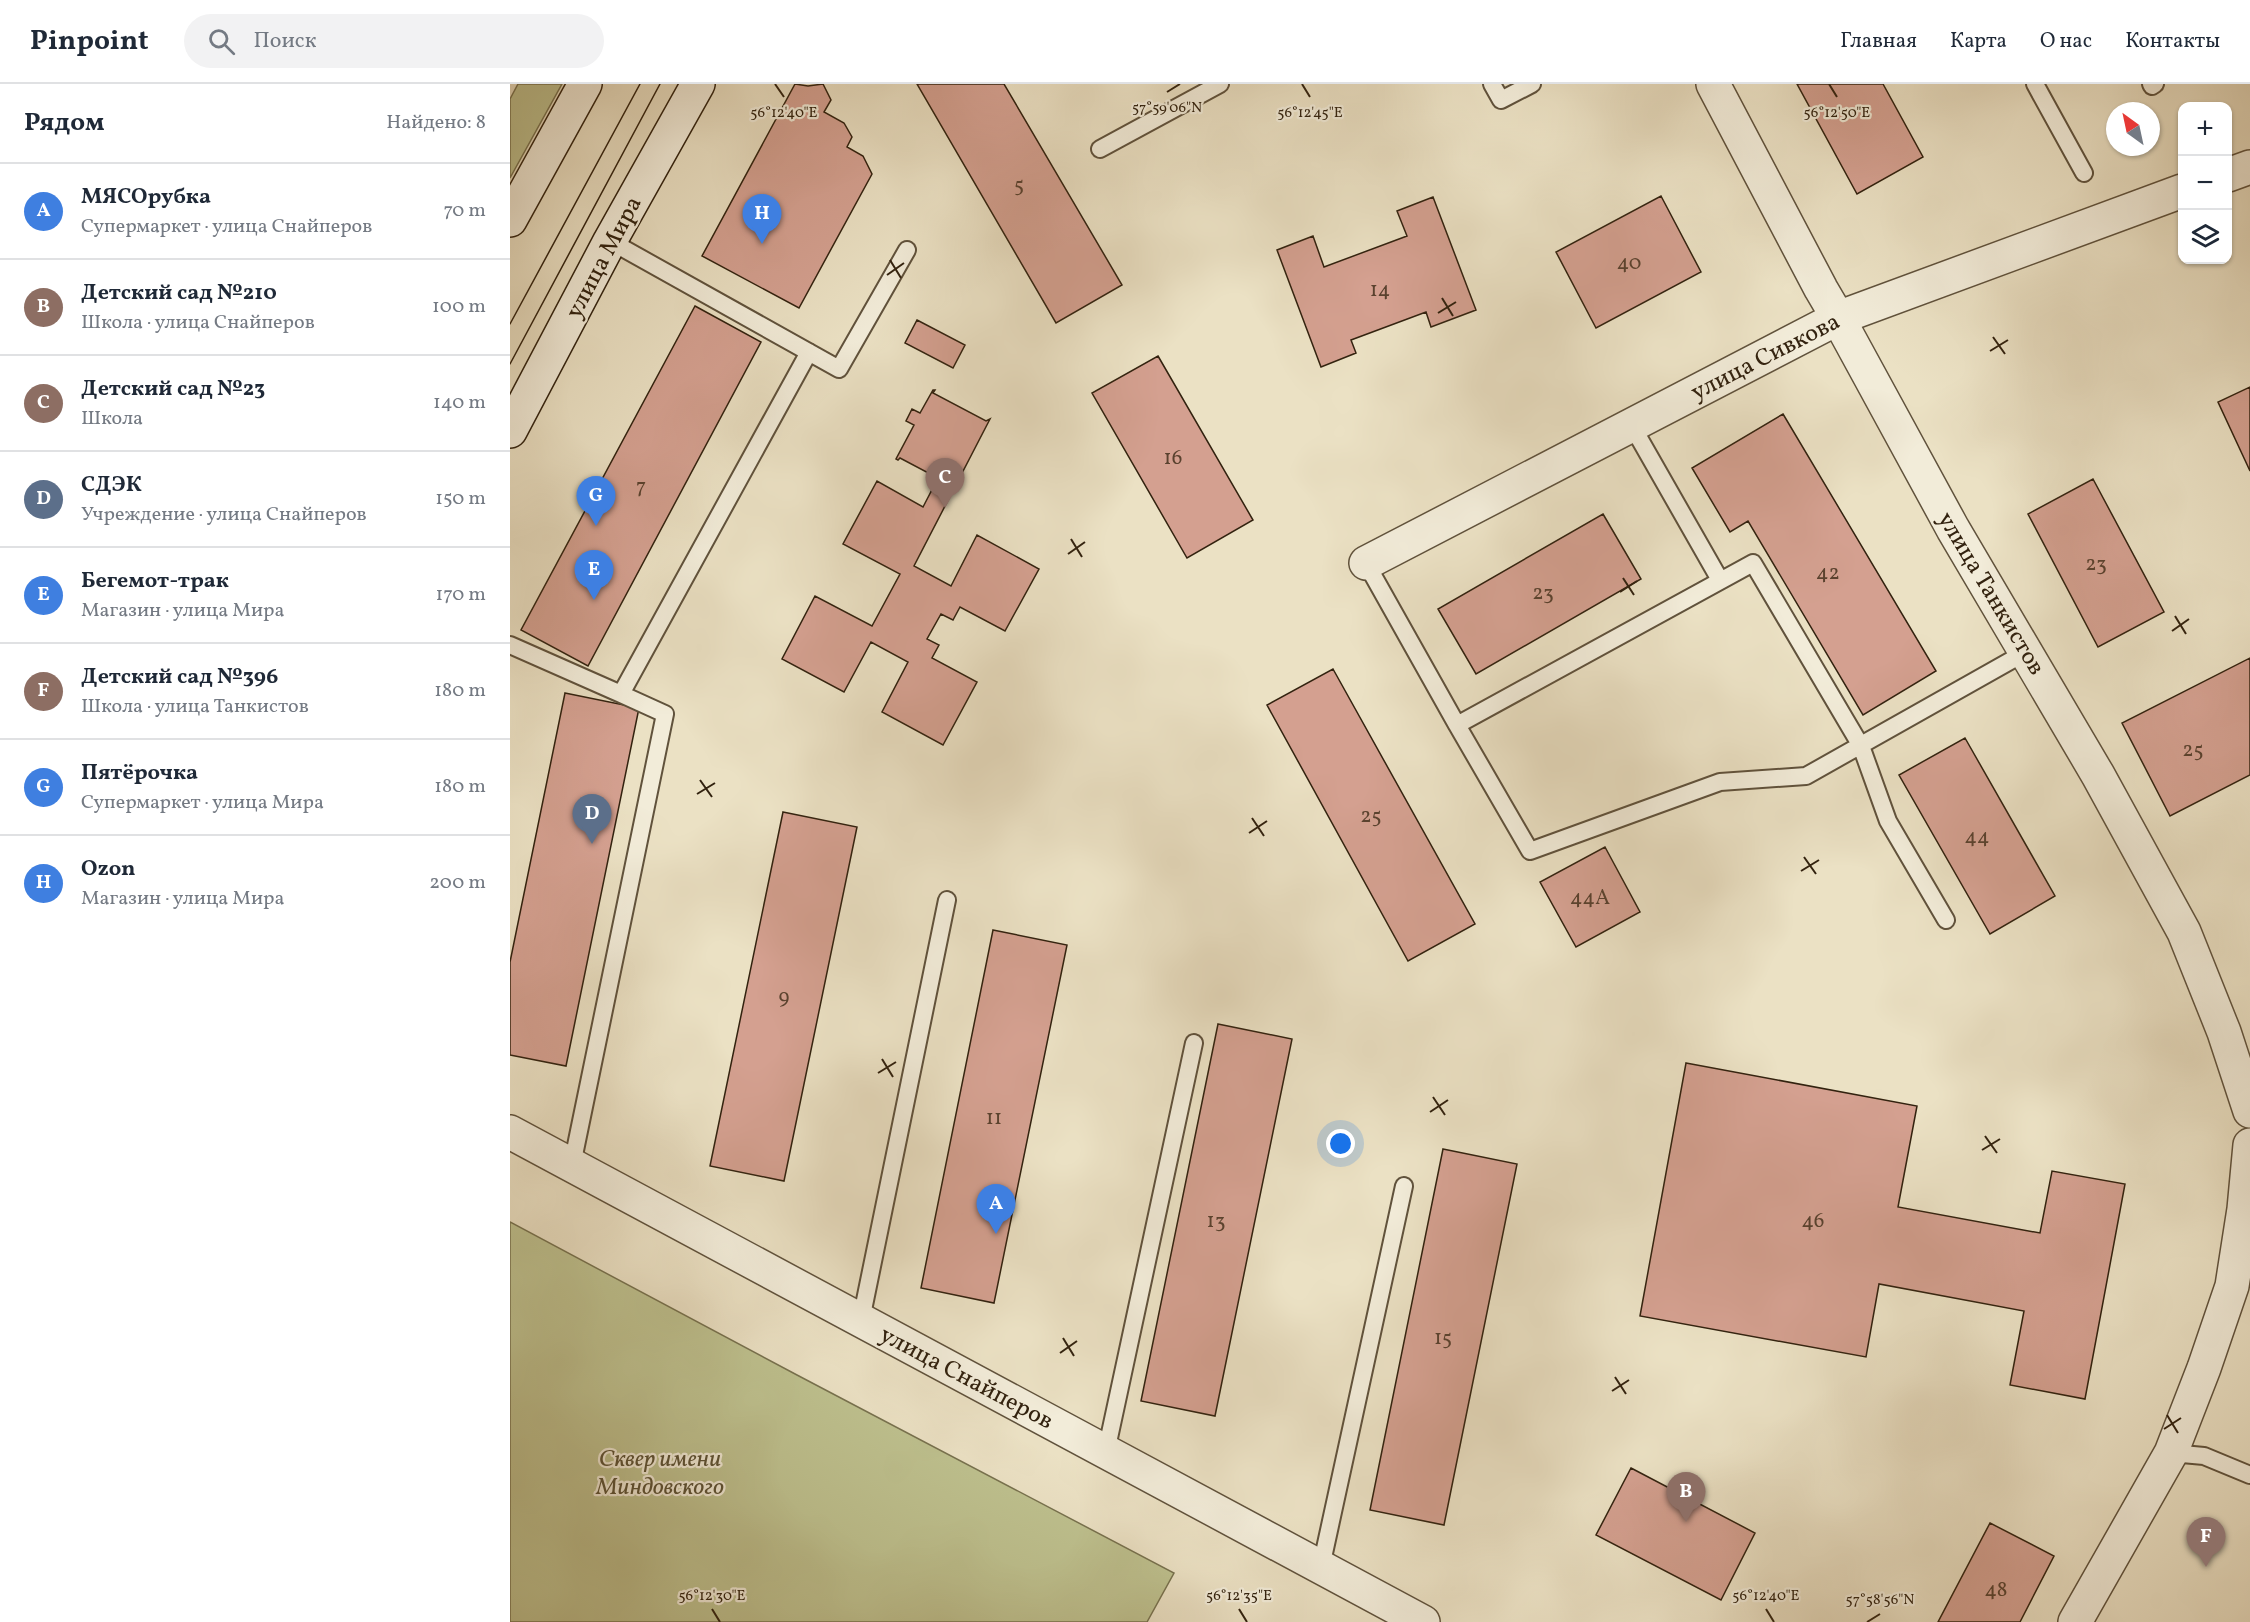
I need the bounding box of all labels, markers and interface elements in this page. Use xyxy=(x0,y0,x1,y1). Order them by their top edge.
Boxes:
search box xyxy=(184,14,604,68)
text: Pinpoint xyxy=(30,22,148,61)
icon: search xyxy=(205,25,238,58)
text: Поиск xyxy=(253,26,316,57)
text: Главная xyxy=(1840,27,1917,56)
text: Карта xyxy=(1950,27,2007,56)
text: О нас xyxy=(2040,27,2092,56)
text: Контакты xyxy=(2125,27,2220,56)
text: 57°59'06"N xyxy=(1132,98,1202,119)
north arrow xyxy=(2106,102,2160,156)
map controls xyxy=(2178,102,2232,264)
button: + xyxy=(2178,102,2232,156)
text: 56°12'40"E xyxy=(750,103,818,124)
text: 56°12'45"E xyxy=(1277,103,1343,124)
text: 56°12'50"E xyxy=(1804,103,1870,124)
text: Рядом xyxy=(24,105,104,141)
text: Найдено: 8 xyxy=(386,109,486,137)
button: − xyxy=(2178,156,2232,210)
house number: 5 xyxy=(1014,171,1024,200)
text: МЯСОрубка xyxy=(81,182,211,213)
street label: улица Мира xyxy=(558,191,651,325)
pin: H xyxy=(742,194,782,244)
text: A xyxy=(36,197,51,225)
text: 70 m xyxy=(443,197,486,225)
button: layers xyxy=(2178,210,2232,264)
text: Супермаркет · улица Снайперов xyxy=(81,213,372,241)
house number: 40 xyxy=(1617,249,1641,278)
house number: 14 xyxy=(1370,276,1390,305)
text: Детский сад №210 xyxy=(81,278,277,309)
text: B xyxy=(37,293,50,321)
text: 100 m xyxy=(432,293,486,321)
street label: улица Сивкова xyxy=(1685,306,1846,410)
text: Школа · улица Снайперов xyxy=(81,309,315,337)
text: Детский сад №23 xyxy=(81,374,265,405)
text: C xyxy=(37,389,50,417)
text: 140 m xyxy=(433,389,486,417)
text: Школа xyxy=(81,405,143,433)
house number: 16 xyxy=(1164,444,1182,473)
pin: C xyxy=(926,458,964,508)
text: СДЭК xyxy=(81,470,142,501)
house number: 7 xyxy=(636,473,646,502)
pin: G xyxy=(576,476,616,526)
text: D xyxy=(36,485,51,513)
text: 150 m xyxy=(435,485,486,513)
text: Учреждение · улица Снайперов xyxy=(81,501,367,529)
street label: улица Танкистов xyxy=(1928,506,2053,682)
pin: E xyxy=(574,550,614,600)
house number: 23 xyxy=(2085,550,2107,579)
house number: 42 xyxy=(1816,559,1840,588)
text: Бегемот-трак xyxy=(81,566,229,597)
house number: 23 xyxy=(1532,579,1554,608)
text: E xyxy=(37,581,50,609)
text: 170 m xyxy=(436,581,486,609)
text: Магазин · улица Мира xyxy=(81,597,285,625)
text: Детский сад №396 xyxy=(81,662,278,693)
text: F xyxy=(38,677,49,705)
text: 180 m xyxy=(434,677,486,705)
text: Школа · улица Танкистов xyxy=(81,693,309,721)
house number: 25 xyxy=(2182,736,2204,765)
text: Пятёрочка xyxy=(81,758,198,789)
text: G xyxy=(36,773,51,801)
text: 180 m xyxy=(434,773,486,801)
text: Супермаркет · улица Мира xyxy=(81,789,324,817)
pin: D xyxy=(572,794,611,844)
house number: 25 xyxy=(1360,802,1382,831)
house number: 44 xyxy=(1964,823,1990,852)
text: Ozon xyxy=(81,854,136,885)
text: H xyxy=(36,869,51,897)
text: 200 m xyxy=(429,869,486,897)
house number: 44А xyxy=(1570,884,1610,913)
text: Магазин · улица Мира xyxy=(81,885,285,913)
house number: 9 xyxy=(779,983,790,1012)
house number: 11 xyxy=(986,1104,1002,1133)
your location xyxy=(1326,1129,1355,1158)
pin: A xyxy=(976,1184,1016,1234)
house number: 13 xyxy=(1207,1207,1225,1236)
house number: 46 xyxy=(1802,1207,1824,1236)
street label: улица Снайперов xyxy=(873,1319,1059,1439)
house number: 15 xyxy=(1434,1324,1452,1353)
park label: Сквер имени Миндовского xyxy=(595,1443,724,1505)
pin: B xyxy=(1666,1472,1706,1522)
pin: F xyxy=(2186,1518,2226,1567)
house number: 48 xyxy=(1985,1576,2007,1605)
text: 56°12'30"E xyxy=(678,1586,746,1607)
text: 56°12'35"E xyxy=(1206,1586,1272,1607)
text: 56°12'40"E xyxy=(1732,1586,1800,1607)
text: 57°58'56"N xyxy=(1846,1590,1915,1611)

